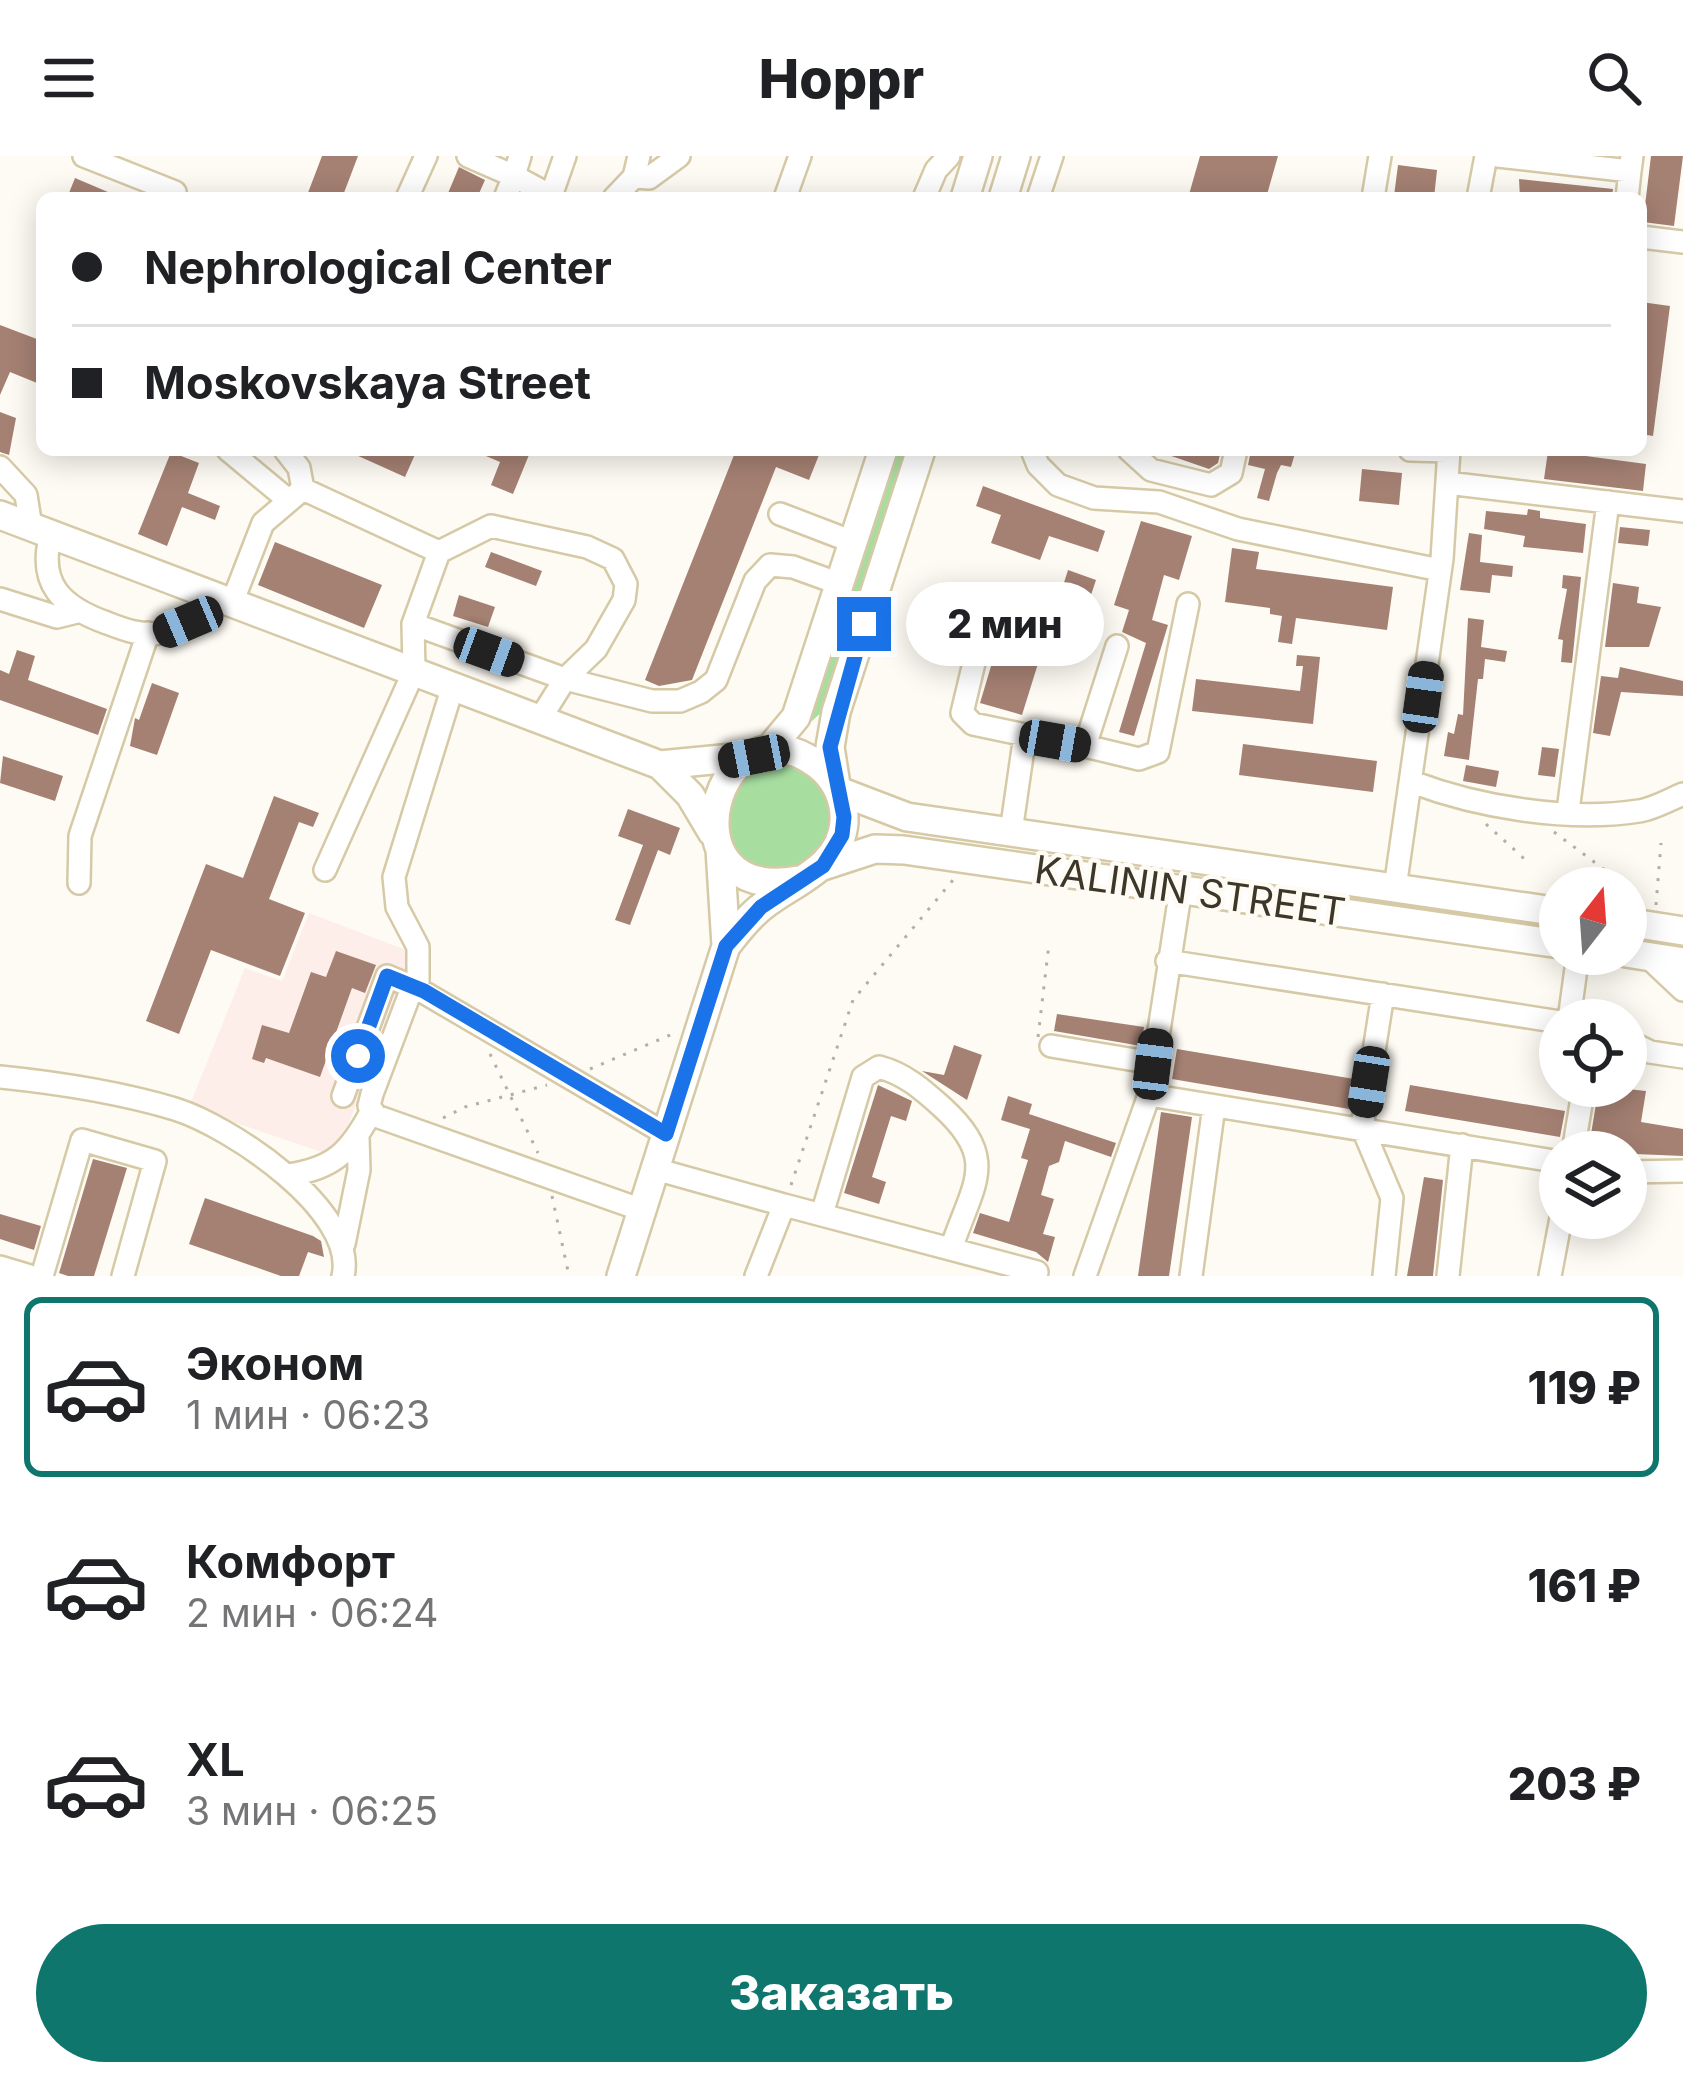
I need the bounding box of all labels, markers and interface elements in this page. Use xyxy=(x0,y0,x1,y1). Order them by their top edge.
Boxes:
icon: menu xyxy=(36,45,102,111)
icon: search xyxy=(1581,45,1647,111)
text: Hoppr xyxy=(759,46,924,111)
text: Nephrological Center xyxy=(144,240,612,295)
text: Moskovskaya Street xyxy=(144,355,591,410)
callout: 2 мин xyxy=(906,582,1104,666)
car xyxy=(148,591,228,653)
route end xyxy=(837,597,891,651)
text: 2 мин xyxy=(947,600,1063,647)
car xyxy=(449,623,529,681)
car xyxy=(1400,659,1446,735)
car xyxy=(1016,717,1094,765)
car xyxy=(715,731,793,781)
street label: KALININ STREET xyxy=(1032,845,1348,935)
north arrow xyxy=(1539,867,1647,975)
map controls xyxy=(1539,867,1647,1239)
button: locate xyxy=(1539,999,1647,1107)
car xyxy=(1131,1026,1175,1102)
route start xyxy=(331,1029,385,1083)
car xyxy=(1346,1044,1392,1120)
button: layers xyxy=(1539,1131,1647,1239)
icon: car xyxy=(42,1333,150,1441)
text: Эконом xyxy=(186,1336,364,1391)
text: 119 ₽ xyxy=(1528,1360,1641,1415)
text: 1 мин · 06:23 xyxy=(186,1391,430,1438)
icon: car xyxy=(42,1531,150,1639)
text: Комфорт xyxy=(186,1534,395,1589)
text: 161 ₽ xyxy=(1528,1558,1641,1613)
text: 2 мин · 06:24 xyxy=(186,1589,438,1636)
icon: car xyxy=(42,1729,150,1837)
text: XL xyxy=(186,1732,245,1787)
text: 203 ₽ xyxy=(1508,1756,1641,1811)
text: 3 мин · 06:25 xyxy=(186,1787,438,1834)
button: Заказать xyxy=(36,1924,1647,2062)

